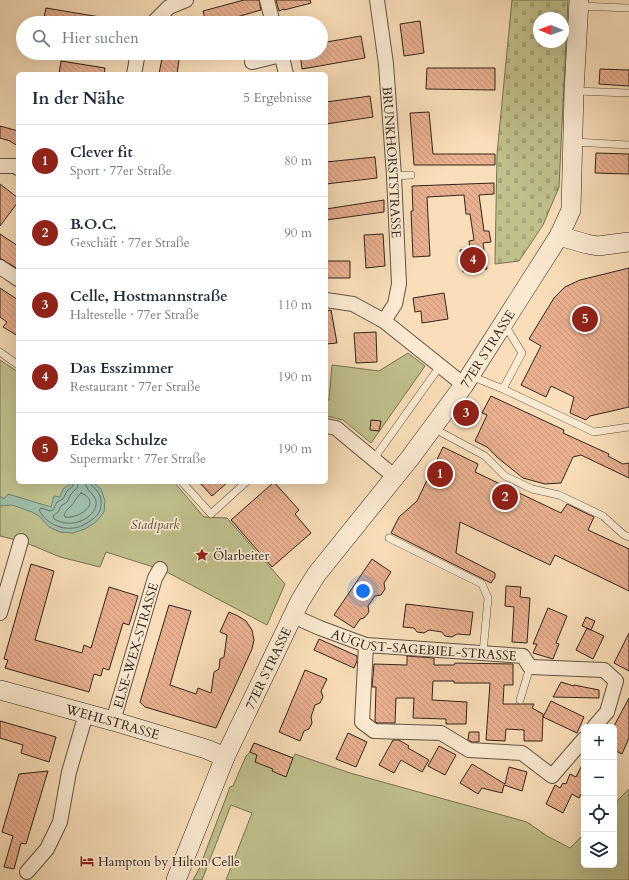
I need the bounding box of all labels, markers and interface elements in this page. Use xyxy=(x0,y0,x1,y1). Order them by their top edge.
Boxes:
north arrow xyxy=(533,12,569,48)
search box xyxy=(16,16,328,60)
icon: search xyxy=(30,27,52,49)
text: Hier suchen xyxy=(62,28,139,48)
street label: BRUNKHORSTSTRASSE xyxy=(378,86,405,238)
text: In der Nähe xyxy=(32,87,125,110)
text: 5 Ergebnisse xyxy=(243,89,312,107)
text: Clever fit xyxy=(70,142,133,162)
text: 1 xyxy=(42,152,48,170)
text: 80 m xyxy=(284,152,312,170)
text: Sport · 77er Straße xyxy=(70,162,172,180)
text: B.O.C. xyxy=(70,214,117,234)
text: 2 xyxy=(42,224,48,242)
text: 90 m xyxy=(284,224,312,242)
text: Geschäft · 77er Straße xyxy=(70,234,190,252)
pin: 4 xyxy=(460,245,486,275)
text: Celle, Hostmannstraße xyxy=(70,286,228,306)
text: 3 xyxy=(42,296,48,314)
text: 110 m xyxy=(278,296,312,314)
pin: 5 xyxy=(572,304,598,334)
text: Haltestelle · 77er Straße xyxy=(70,306,199,324)
street label: 77ER STRASSE xyxy=(456,307,520,392)
text: Das Esszimmer xyxy=(70,358,173,378)
text: 4 xyxy=(42,368,48,386)
text: 190 m xyxy=(278,368,312,386)
text: Restaurant · 77er Straße xyxy=(70,378,200,396)
pin: 3 xyxy=(453,398,479,428)
text: Edeka Schulze xyxy=(70,430,168,450)
text: 5 xyxy=(42,440,48,458)
text: 190 m xyxy=(278,440,312,458)
text: Supermarkt · 77er Straße xyxy=(70,450,206,468)
pin: 1 xyxy=(427,459,453,489)
pin: 2 xyxy=(492,482,518,512)
park label: Stadtpark xyxy=(130,516,180,534)
place icon: Ölarbeiter xyxy=(194,547,210,563)
place label: Ölarbeiter xyxy=(213,547,269,565)
street label: ELSE-WEX-STRASSE xyxy=(109,581,163,710)
your location xyxy=(353,581,373,601)
street label: 77ER STRASSE xyxy=(241,624,296,713)
street label: AUGUST-SAGEBIEL-STRASSE xyxy=(329,625,517,666)
street label: WEHLSTRASSE xyxy=(63,700,161,744)
map controls xyxy=(581,724,617,868)
button: + xyxy=(581,724,617,760)
button: − xyxy=(581,760,617,796)
button: locate xyxy=(581,796,617,832)
button: layers xyxy=(581,832,617,868)
hotel icon: Hampton by Hilton Celle xyxy=(79,853,95,869)
place label: Hampton by Hilton Celle xyxy=(98,853,240,871)

